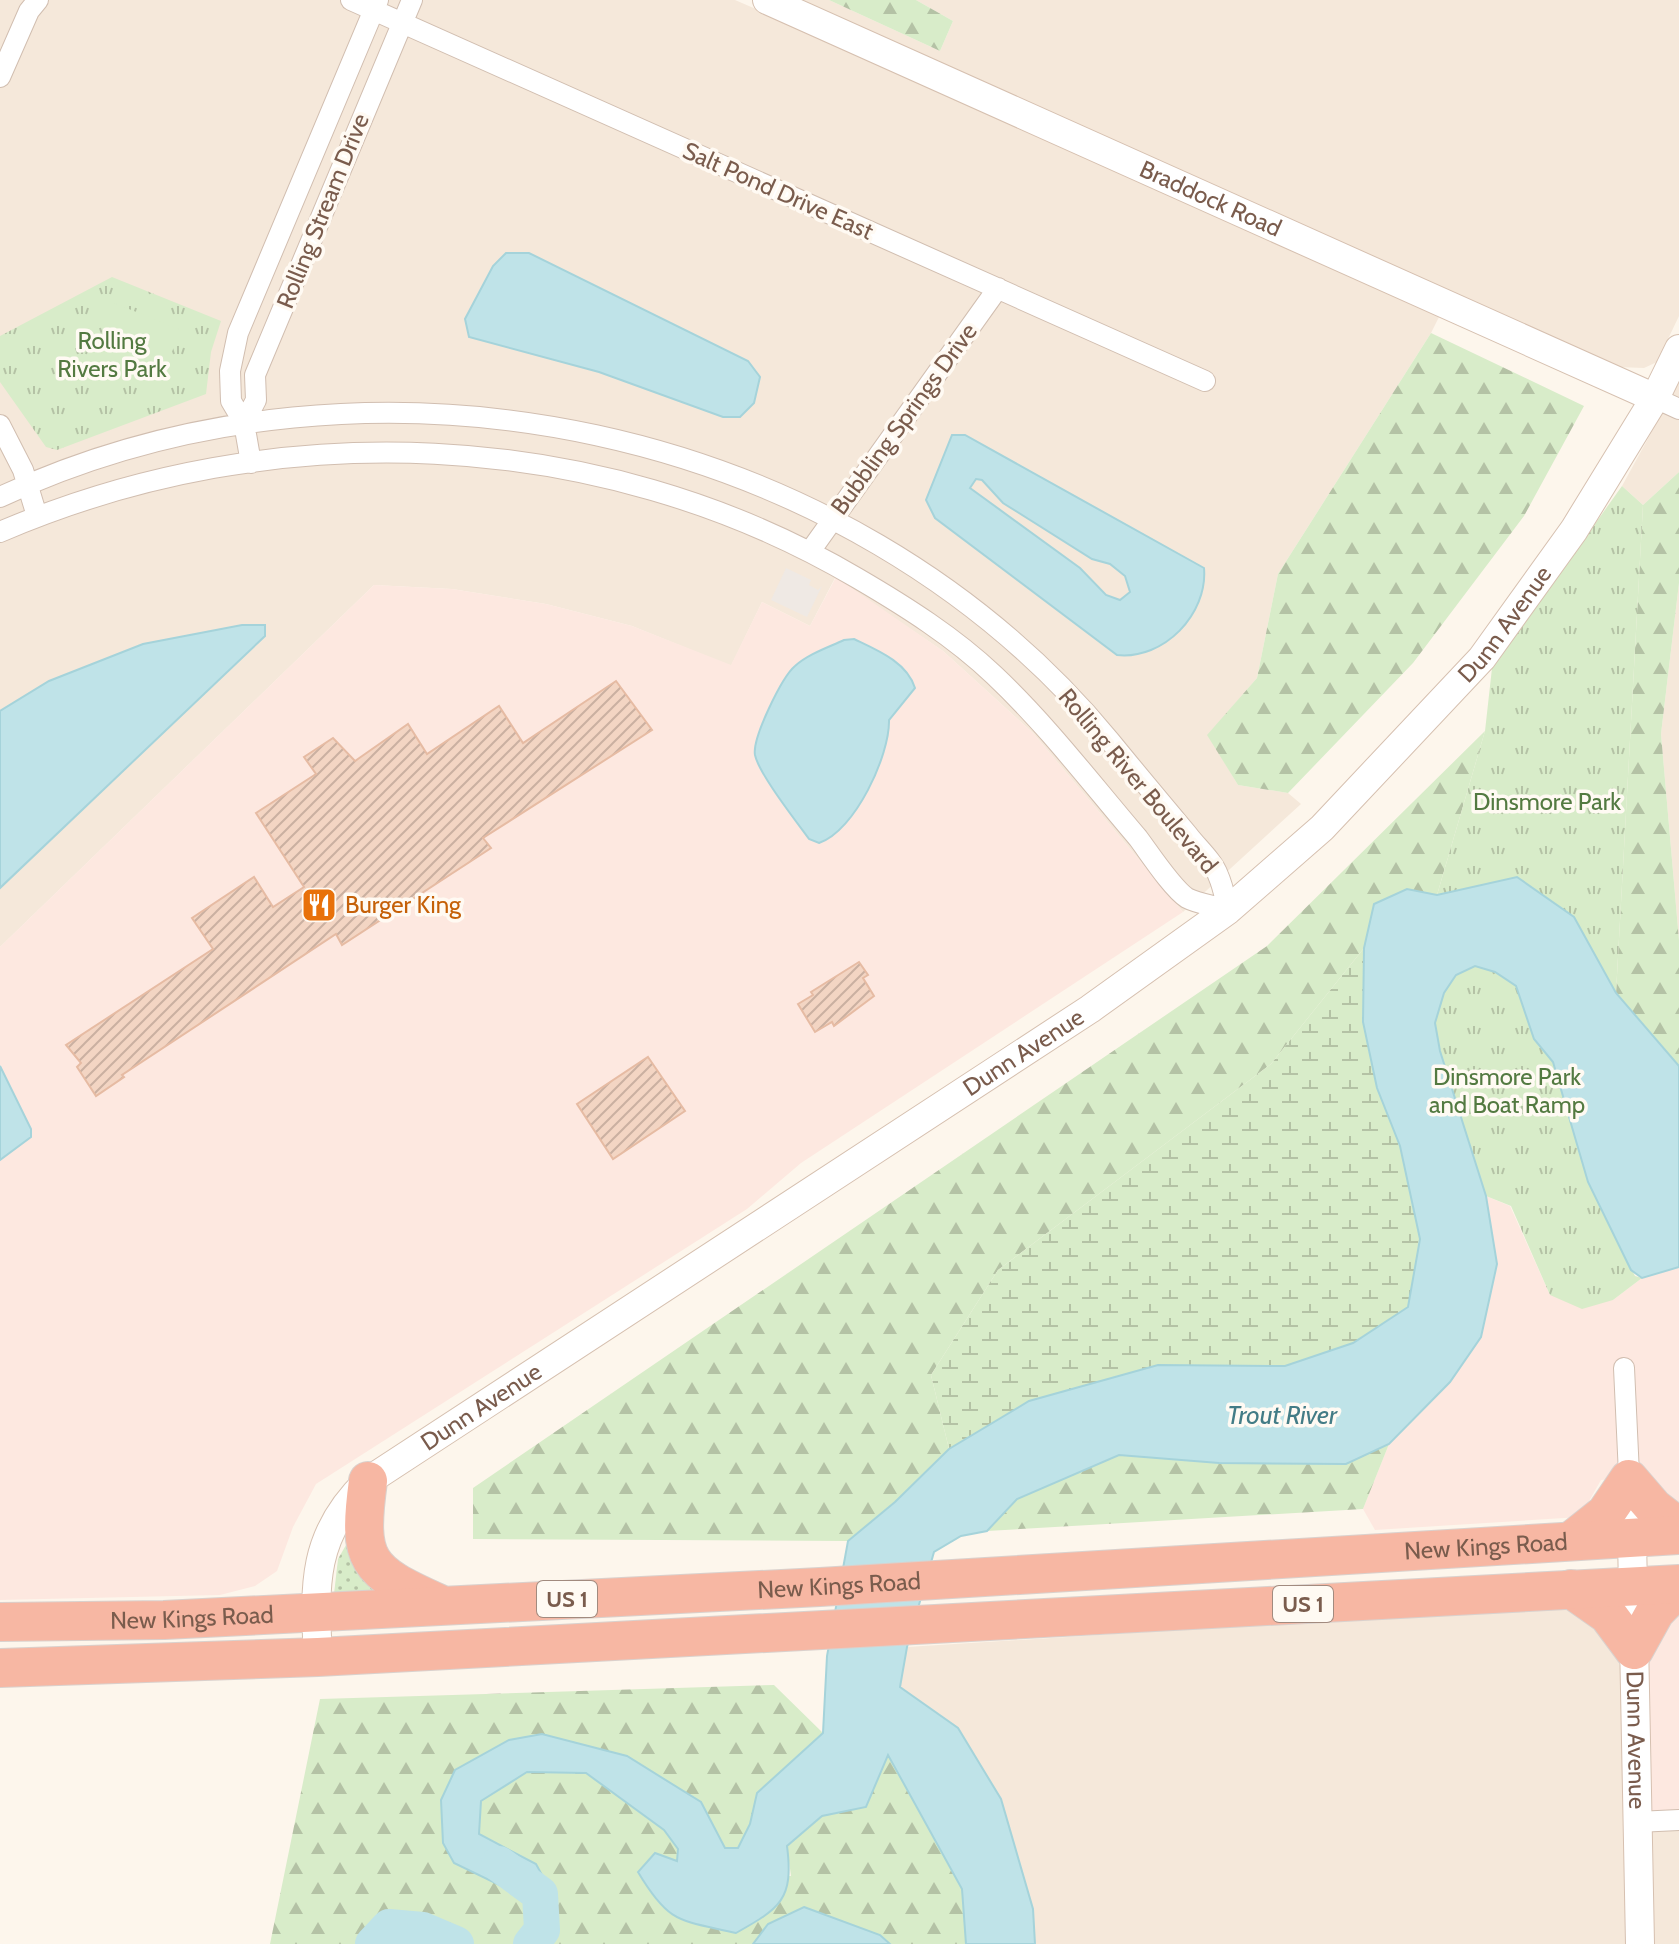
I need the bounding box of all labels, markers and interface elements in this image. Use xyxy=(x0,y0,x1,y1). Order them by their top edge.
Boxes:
street label: Rolling Stream Drive xyxy=(270,109,375,312)
street label: Salt Pond Drive East xyxy=(678,136,878,246)
street label: Braddock Road xyxy=(1135,154,1286,243)
street label: Bubbling Springs Drive xyxy=(824,317,983,520)
park label: Rolling Rivers Park xyxy=(57,326,167,383)
street label: Dunn Avenue xyxy=(1452,560,1557,688)
street label: Rolling River Boulevard xyxy=(1053,682,1224,879)
park label: Dinsmore Park xyxy=(1473,787,1621,816)
restaurant icon: Burger King xyxy=(300,886,338,924)
place label: Burger King xyxy=(345,890,462,919)
street label: Dunn Avenue xyxy=(958,1002,1089,1102)
park label: Dinsmore Park and Boat Ramp xyxy=(1429,1062,1585,1119)
street label: Dunn Avenue xyxy=(415,1357,547,1457)
water label: Trout River xyxy=(1227,1399,1338,1431)
street label: New Kings Road xyxy=(1403,1527,1569,1566)
street label: New Kings Road xyxy=(757,1566,922,1604)
road number: US 1 xyxy=(537,1581,597,1617)
road number: US 1 xyxy=(1273,1586,1333,1622)
street label: New Kings Road xyxy=(110,1599,274,1635)
street label: Dunn Avenue xyxy=(1621,1671,1652,1809)

